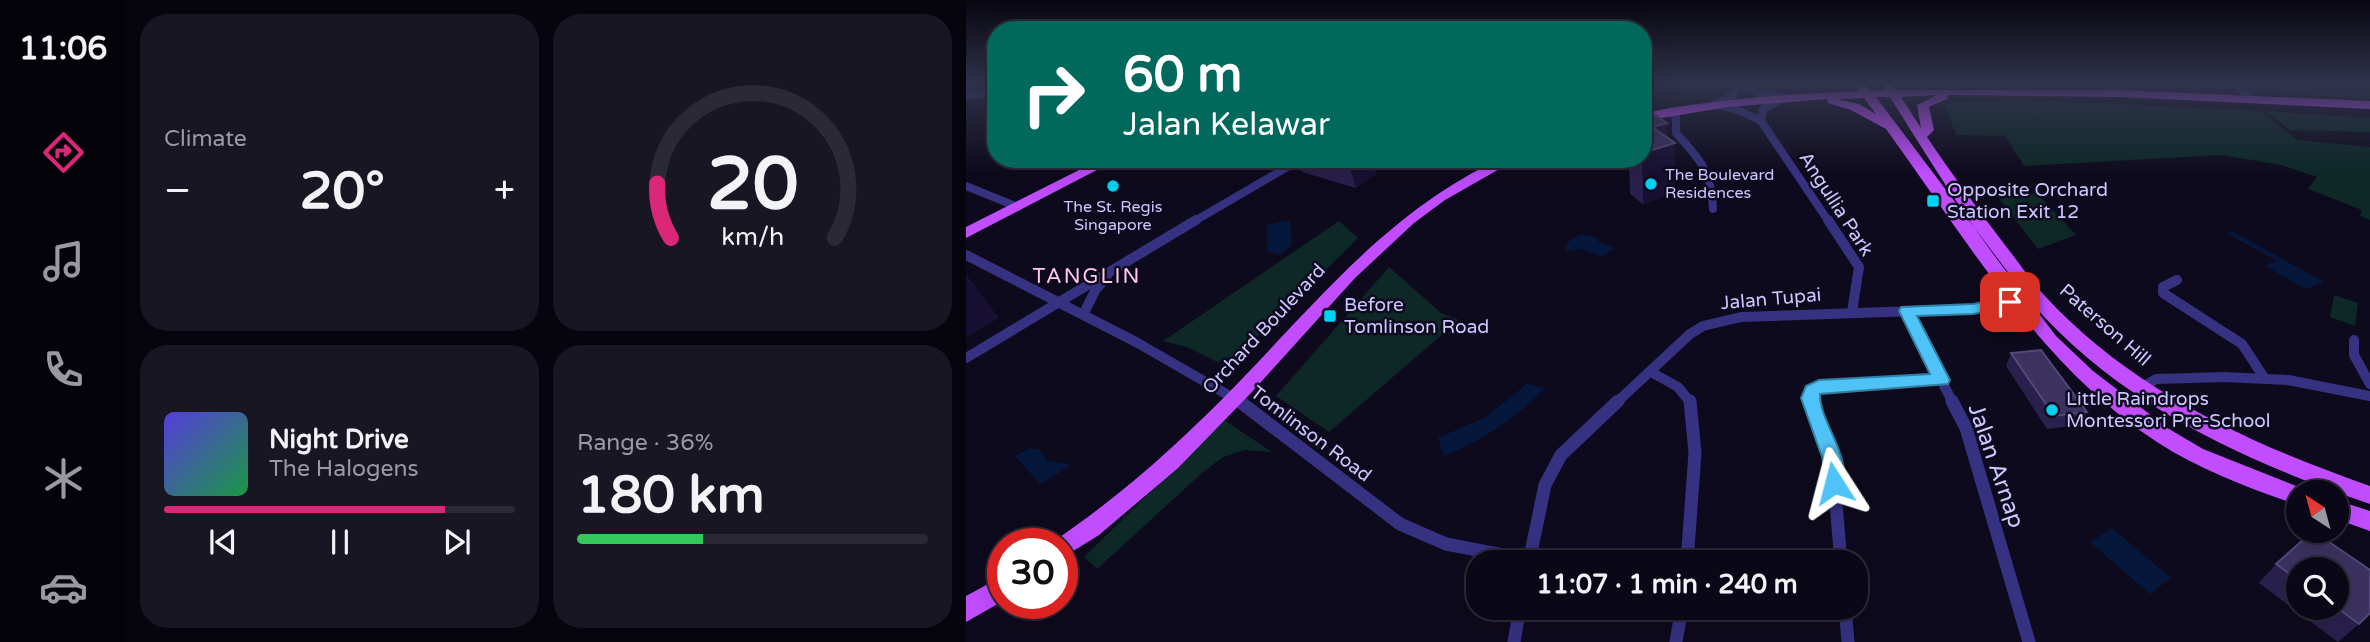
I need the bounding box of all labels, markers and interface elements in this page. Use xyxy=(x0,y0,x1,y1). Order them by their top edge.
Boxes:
text: 11:06 xyxy=(19,30,107,68)
text: 60 m xyxy=(1123,46,1242,105)
icon: right xyxy=(1008,49,1099,140)
text: Jalan Kelawar xyxy=(1123,106,1330,144)
text: Climate xyxy=(164,125,247,153)
icon: directions xyxy=(39,128,88,177)
text: 20 xyxy=(707,142,798,230)
street label: Angullia Park xyxy=(1794,148,1878,260)
text: 20° xyxy=(300,160,385,223)
place label: The Boulevard Residences xyxy=(1665,165,1774,203)
text: − xyxy=(164,168,191,214)
text: + xyxy=(494,168,515,214)
marker: The Boulevard Residences xyxy=(1643,176,1659,192)
marker: The St. Regis Singapore xyxy=(1105,178,1121,194)
place label: Opposite Orchard Station Exit 12 xyxy=(1947,179,2108,223)
marker: Opposite Orchard Station Exit 12 xyxy=(1925,193,1941,209)
place label: The St. Regis Singapore xyxy=(1064,197,1162,235)
text: km/h xyxy=(721,222,784,252)
icon: music xyxy=(39,237,88,286)
street label: Orchard Boulevard xyxy=(1198,259,1330,399)
district label: TANGLIN xyxy=(1033,264,1141,289)
pin xyxy=(1980,272,2040,332)
street label: Paterson Hill xyxy=(2055,279,2155,371)
icon: arrive xyxy=(1991,283,2029,321)
street label: Jalan Tupai xyxy=(1720,284,1822,314)
place label: Before Tomlinson Road xyxy=(1344,294,1489,338)
marker: Before Tomlinson Road xyxy=(1322,308,1338,324)
icon: phone xyxy=(39,345,88,394)
street label: Tomlinson Road xyxy=(1246,381,1376,487)
place label: Little Raindrops Montessori Pre-School xyxy=(2066,388,2271,432)
street label: Jalan Arnap xyxy=(1962,400,2030,532)
marker: Little Raindrops Montessori Pre-School xyxy=(2044,402,2060,418)
text: Night Drive xyxy=(269,424,409,455)
text: Range · 36% xyxy=(577,429,713,457)
position arrow xyxy=(1797,446,1871,520)
icon: climate xyxy=(39,454,88,503)
text: The Halogens xyxy=(269,455,418,483)
text: 180 km xyxy=(577,464,765,527)
north arrow xyxy=(2286,480,2348,542)
map controls xyxy=(2286,480,2349,620)
icon: previous xyxy=(204,523,242,561)
icon: pause xyxy=(321,523,359,561)
icon: next xyxy=(438,523,476,561)
speed limit sign: 30 xyxy=(987,528,1078,619)
button: search xyxy=(2286,557,2349,620)
icon: car xyxy=(39,563,88,612)
text: 11:07 · 1 min · 240 m xyxy=(1536,569,1798,600)

